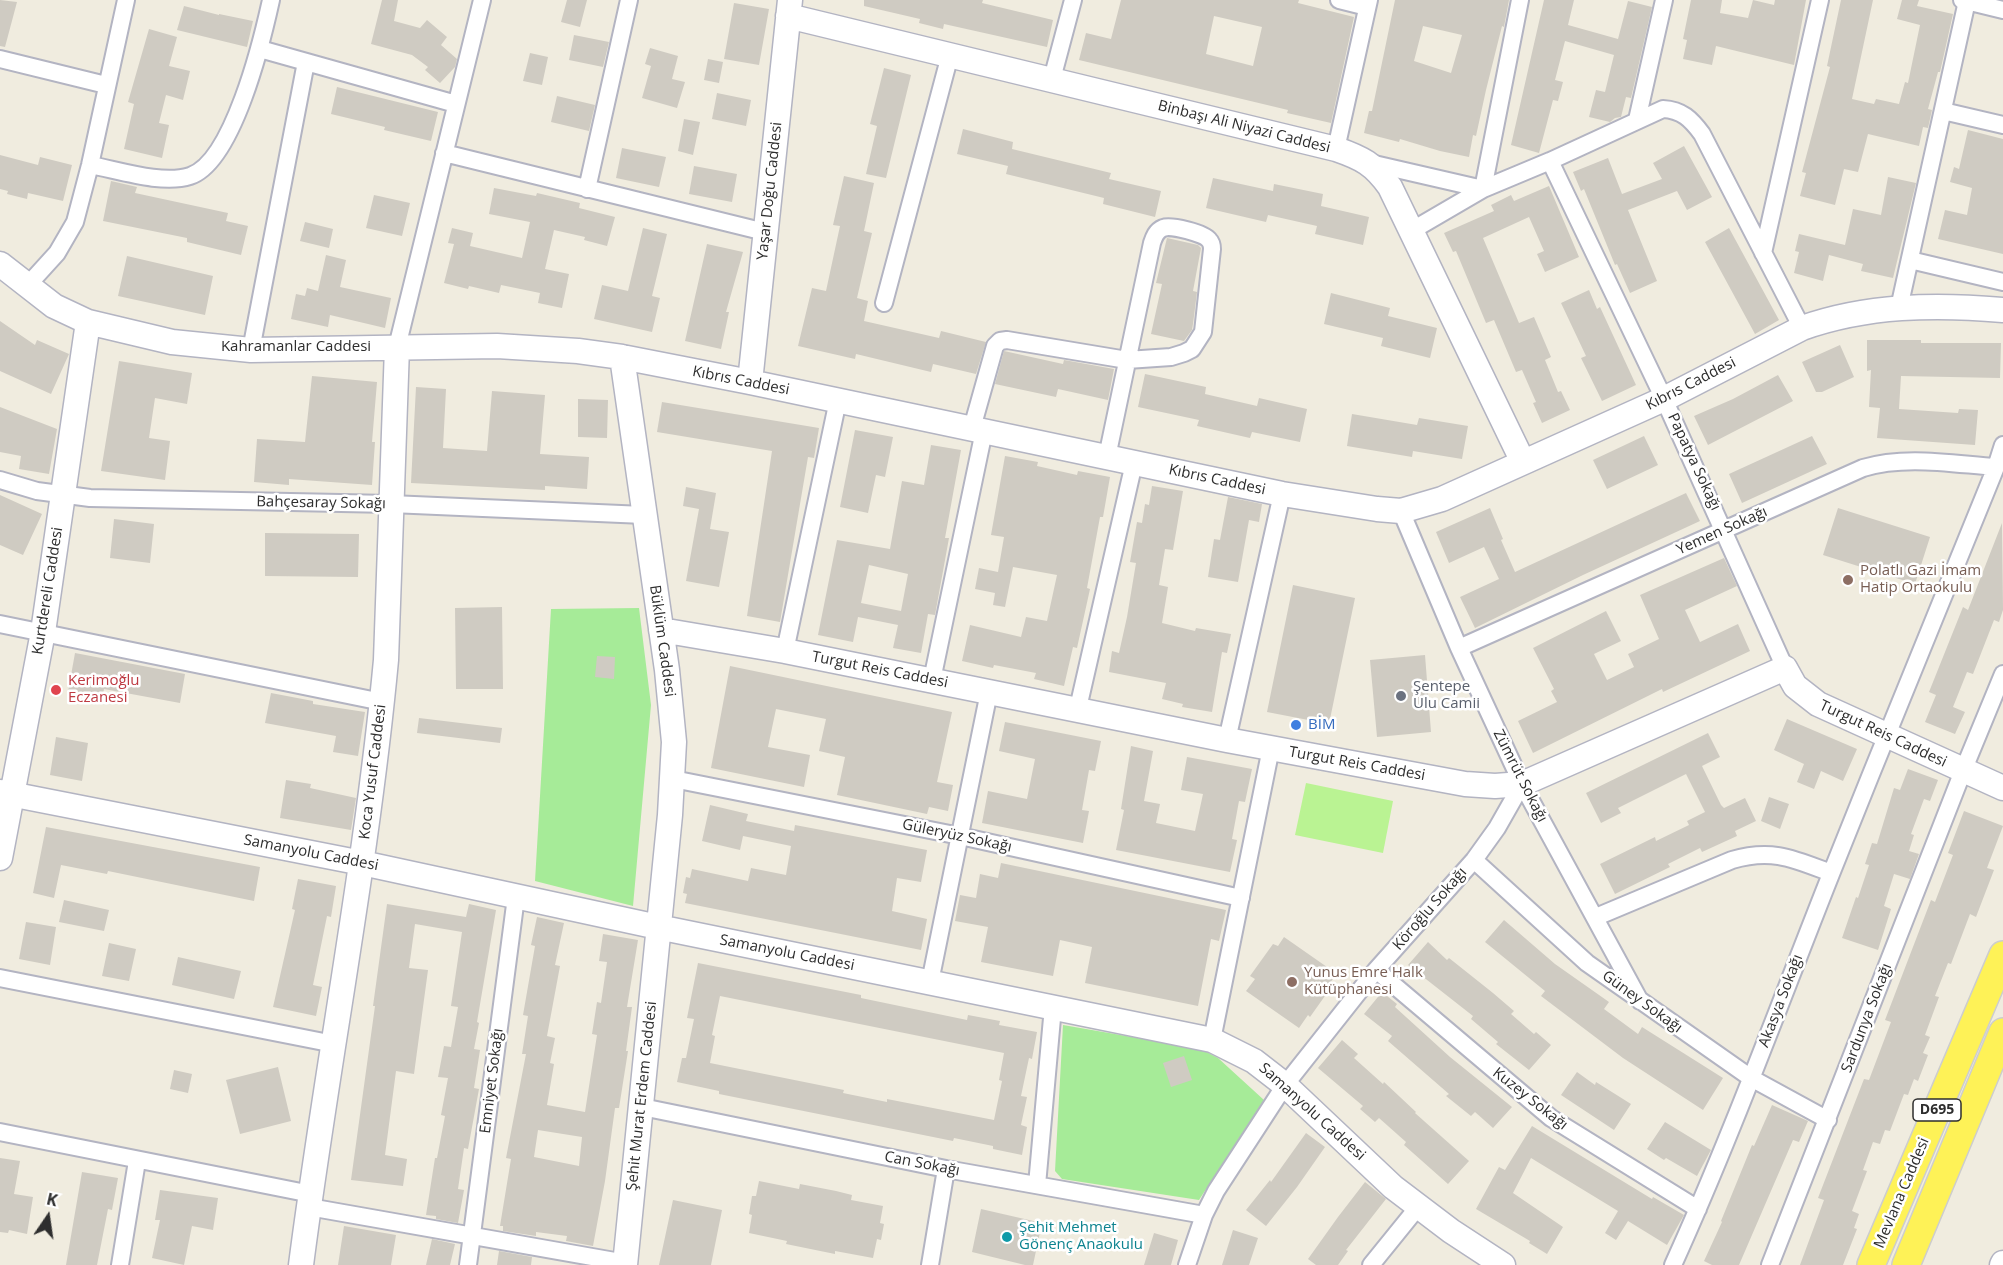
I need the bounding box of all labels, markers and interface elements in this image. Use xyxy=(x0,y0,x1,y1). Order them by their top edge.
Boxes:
street label: Binbaşı Ali Niyazi Caddesi xyxy=(1156,97,1332,157)
street label: Yaşar Doğu Caddesi xyxy=(754,121,786,261)
street label: Kahramanlar Caddesi xyxy=(221,338,371,356)
street label: Kıbrıs Caddesi xyxy=(1643,354,1739,414)
street label: Kıbrıs Caddesi xyxy=(691,363,791,399)
street label: Papatya Sokağı xyxy=(1664,410,1724,514)
street label: Kıbrıs Caddesi xyxy=(1167,461,1267,499)
street label: Bahçesaray Sokağı xyxy=(256,493,386,513)
street label: Yemen Sokağı xyxy=(1674,503,1770,559)
street label: Kurtdereli Caddesi xyxy=(29,526,67,656)
place label: Polatlı Gazi İmam Hatip Ortaokulu xyxy=(1860,562,1981,597)
marker: Polatlı Gazi İmam Hatip Ortaokulu xyxy=(1841,573,1855,587)
street label: Büklüm Caddesi xyxy=(645,584,679,698)
street label: Turgut Reis Caddesi xyxy=(810,648,950,692)
place label: Kerimoğlu Eczanesi xyxy=(68,672,140,707)
place label: Şentepe Ulu Camii xyxy=(1413,678,1480,713)
marker: Kerimoğlu Eczanesi xyxy=(49,683,63,697)
marker: Şentepe Ulu Camii xyxy=(1394,689,1408,703)
street label: Turgut Reis Caddesi xyxy=(1817,697,1949,771)
street label: Koca Yusuf Caddesi xyxy=(356,703,390,841)
place label: BİM xyxy=(1308,716,1335,734)
marker: BİM xyxy=(1289,718,1303,732)
street label: Zümrüt Sokağı xyxy=(1489,727,1551,825)
street label: Turgut Reis Caddesi xyxy=(1287,743,1427,785)
street label: Güleryüz Sokağı xyxy=(901,816,1013,856)
street label: Samanyolu Caddesi xyxy=(242,831,380,875)
street label: Köroğlu Sokağı xyxy=(1389,864,1471,954)
street label: Samanyolu Caddesi xyxy=(718,931,856,975)
street label: Akasya Sokağı xyxy=(1755,952,1807,1050)
street label: Sardunya Sokağı xyxy=(1838,961,1896,1075)
place label: Yunus Emre Halk Kütüphanesi xyxy=(1304,964,1423,999)
street label: Güney Sokağı xyxy=(1598,967,1686,1037)
marker: Yunus Emre Halk Kütüphanesi xyxy=(1285,975,1299,989)
street label: Şehit Murat Erdem Caddesi xyxy=(623,1000,661,1192)
street label: Emniyet Sokağı xyxy=(477,1027,507,1135)
street label: Samanyolu Caddesi xyxy=(1255,1060,1369,1164)
street label: Kuzey Sokağı xyxy=(1489,1064,1571,1134)
road number: D695 xyxy=(1913,1099,1961,1121)
street label: Mevlana Caddesi xyxy=(1871,1135,1933,1251)
street label: Can Sokağı xyxy=(883,1148,961,1180)
north arrow xyxy=(18,1187,78,1247)
text: K xyxy=(44,1188,60,1211)
place label: Şehit Mehmet Gönenç Anaokulu xyxy=(1019,1219,1143,1254)
marker: Şehit Mehmet Gönenç Anaokulu xyxy=(1000,1230,1014,1244)

